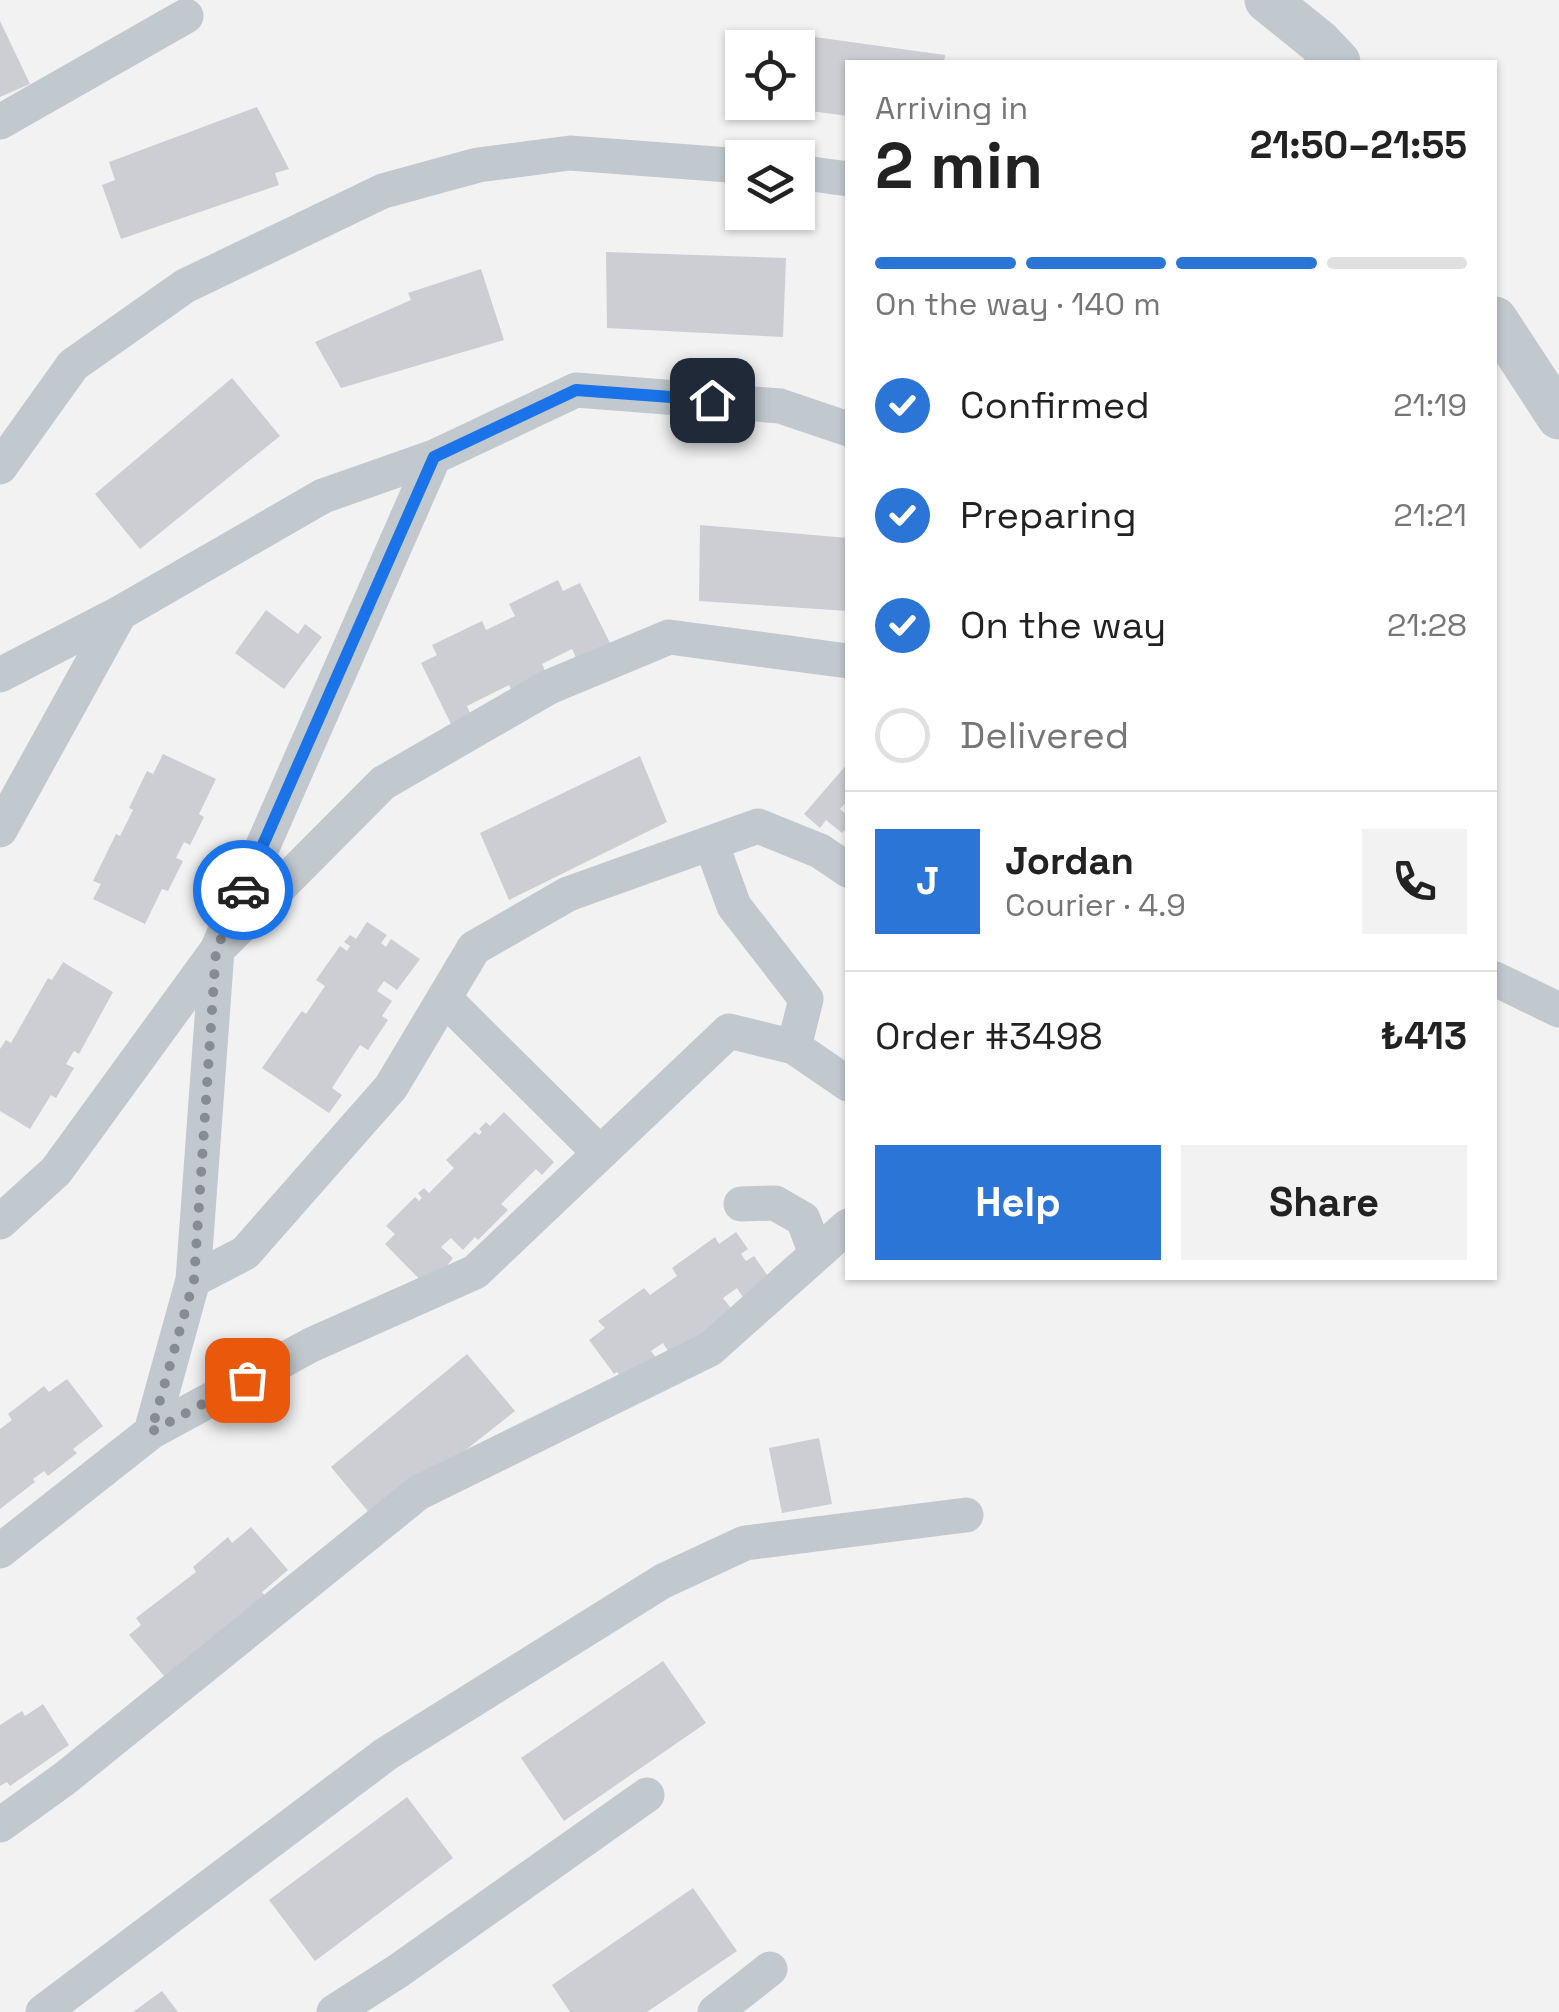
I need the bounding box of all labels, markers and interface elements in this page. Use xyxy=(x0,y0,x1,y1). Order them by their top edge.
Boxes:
map controls xyxy=(725,30,815,230)
button: locate xyxy=(725,30,815,120)
text: Arriving in xyxy=(875,88,1028,128)
text: 21:50–21:55 xyxy=(1250,121,1467,169)
text: 2 min xyxy=(875,124,1043,207)
button: layers xyxy=(725,140,815,230)
text: On the way · 140 m xyxy=(875,284,1161,324)
pin xyxy=(670,358,755,443)
icon: home xyxy=(685,373,740,428)
icon: check xyxy=(875,378,930,433)
text: Confirmed xyxy=(960,381,1150,429)
text: 21:19 xyxy=(1393,385,1467,425)
icon: check xyxy=(875,488,930,543)
text: Preparing xyxy=(960,491,1137,539)
text: 21:21 xyxy=(1394,495,1467,535)
icon: check xyxy=(875,598,930,653)
text: On the way xyxy=(960,601,1166,649)
text: 21:28 xyxy=(1387,605,1467,645)
text: Delivered xyxy=(960,711,1129,759)
button: phone xyxy=(1362,829,1467,934)
text: Jordan xyxy=(1005,837,1134,885)
courier xyxy=(193,840,293,940)
text: J xyxy=(916,857,939,905)
icon: car xyxy=(216,863,271,918)
text: Courier · 4.9 xyxy=(1005,885,1186,925)
text: Order #3498 xyxy=(875,1012,1103,1060)
text: ₺413 xyxy=(1381,1012,1467,1060)
button: Help xyxy=(875,1145,1161,1260)
button: Share xyxy=(1181,1145,1467,1260)
pin xyxy=(205,1338,290,1423)
icon: bag xyxy=(220,1353,275,1408)

